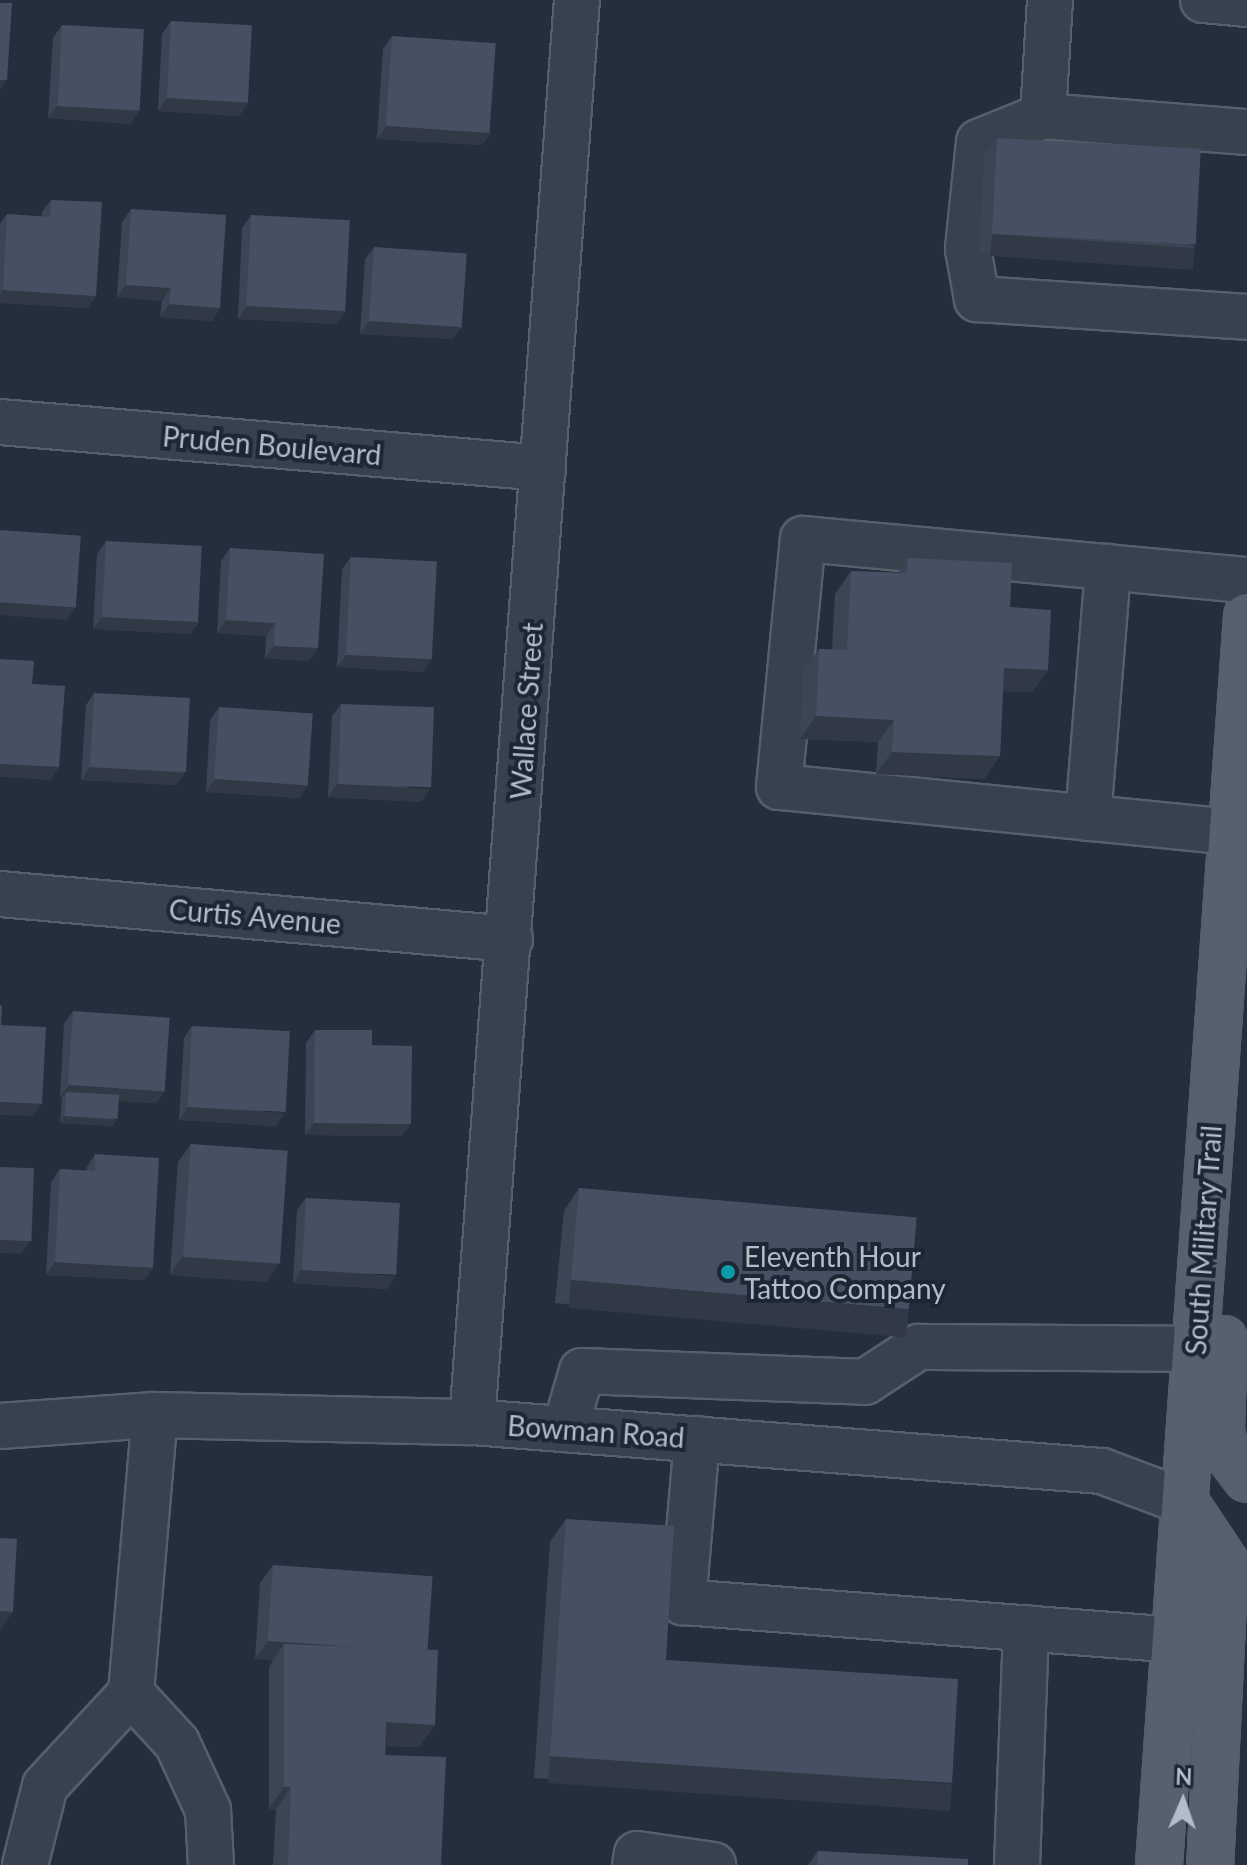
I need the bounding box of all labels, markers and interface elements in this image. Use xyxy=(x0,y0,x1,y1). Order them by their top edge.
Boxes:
street label: Pruden Boulevard xyxy=(161,419,383,471)
street label: Wallace Street xyxy=(503,621,549,801)
street label: Curtis Avenue xyxy=(167,892,343,940)
street label: South Military Trail xyxy=(1178,1123,1228,1357)
place label: Eleventh Hour Tattoo Company xyxy=(744,1239,946,1305)
marker: Eleventh Hour Tattoo Company xyxy=(719,1263,737,1281)
street label: Bowman Road xyxy=(506,1408,686,1454)
north arrow xyxy=(1143,1761,1223,1841)
text: N xyxy=(1175,1763,1193,1790)

